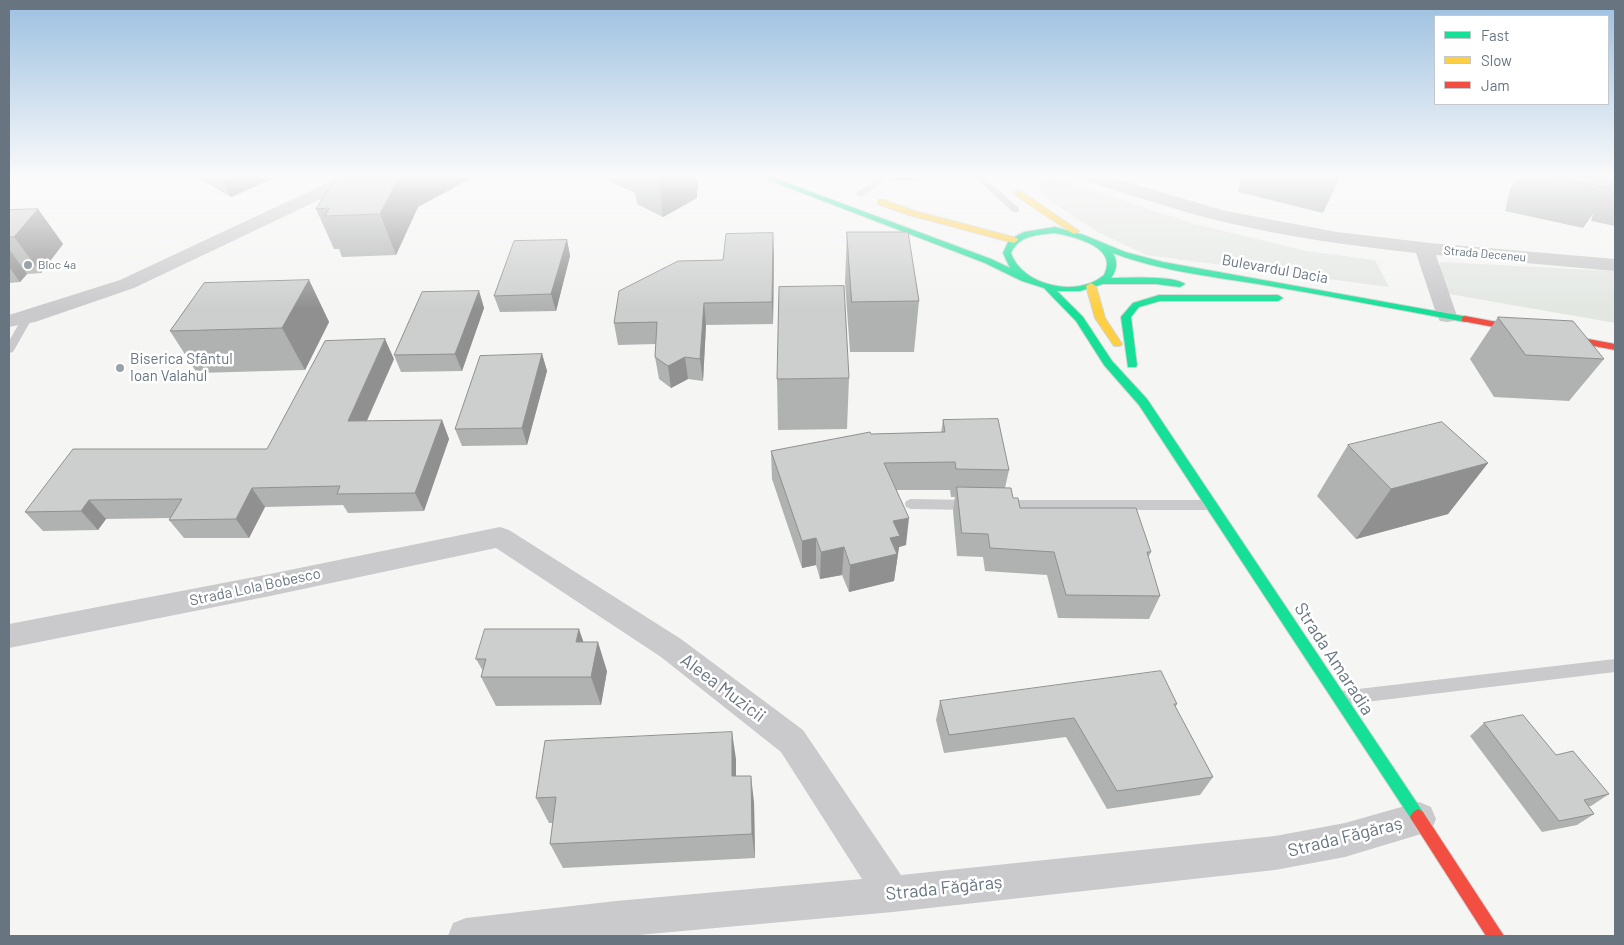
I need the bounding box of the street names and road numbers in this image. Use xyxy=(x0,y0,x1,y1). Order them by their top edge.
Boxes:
street label: Strada Deceneu xyxy=(1443,243,1527,265)
street label: Bulevardul Dacia xyxy=(1221,251,1329,287)
street label: Strada Lola Bobesco xyxy=(188,564,322,610)
street label: Strada Amaradia xyxy=(1290,599,1378,719)
street label: Aleea Muzicii xyxy=(676,649,770,727)
street label: Strada Făgăraș xyxy=(1285,812,1405,862)
street label: Strada Făgăraș xyxy=(884,871,1004,905)

